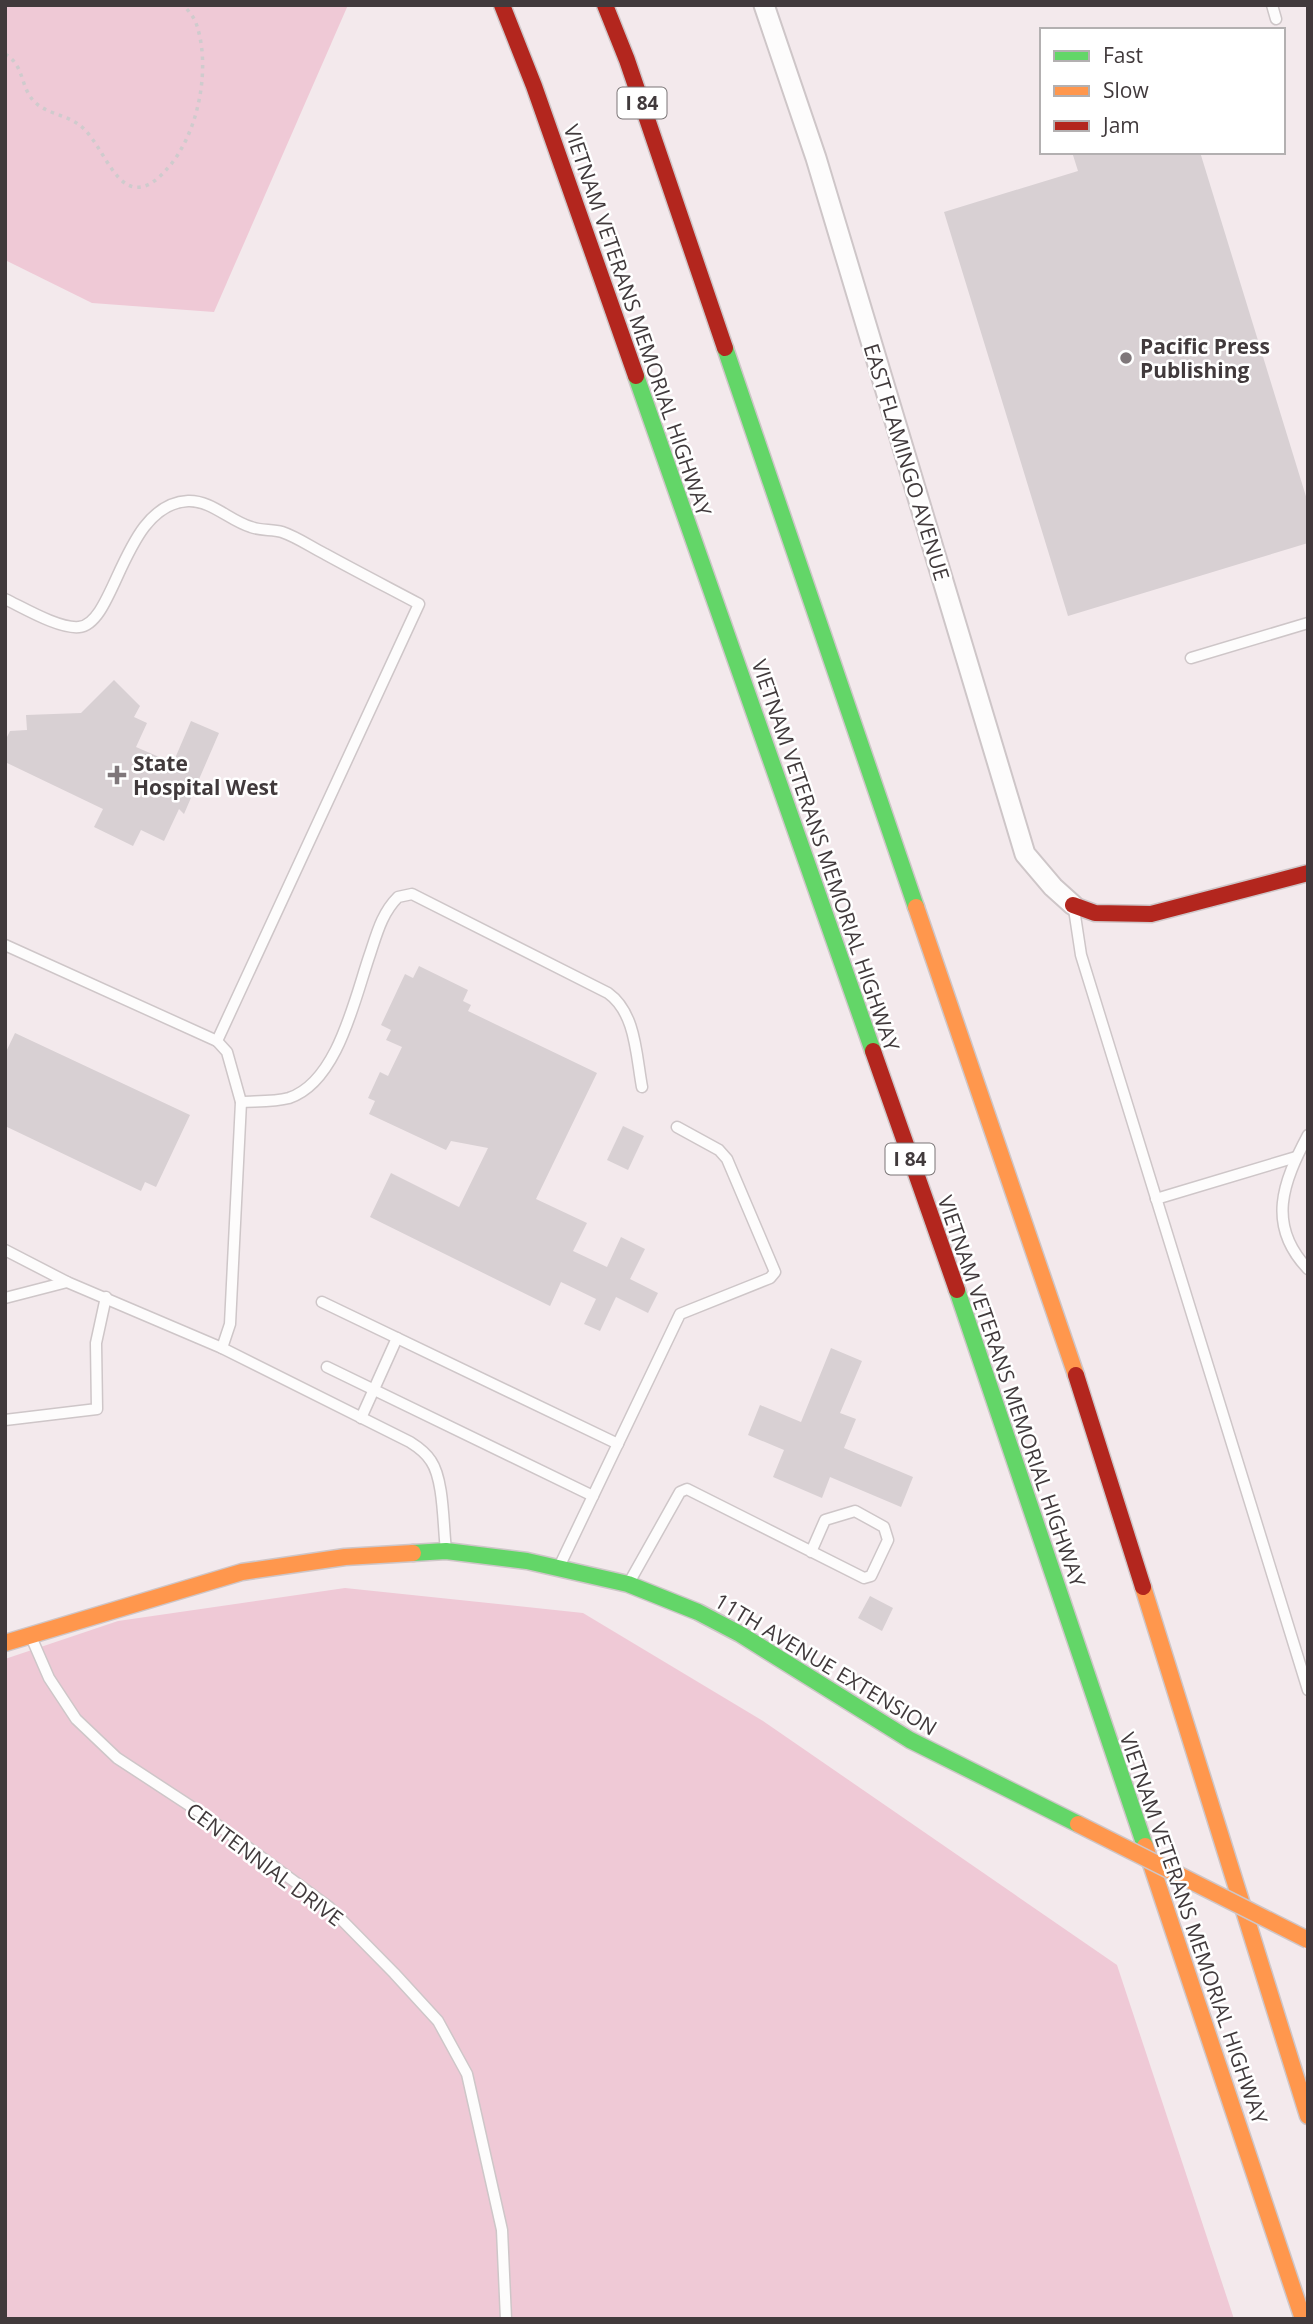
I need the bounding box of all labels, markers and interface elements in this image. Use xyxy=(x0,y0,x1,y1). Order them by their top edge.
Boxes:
legend xyxy=(1040,28,1285,154)
text: Fast xyxy=(1103,41,1143,69)
text: Slow xyxy=(1103,76,1149,104)
road number: I 84 xyxy=(618,88,666,118)
text: Jam xyxy=(1101,111,1140,139)
street label: VIETNAM VETERANS MEMORIAL HIGHWAY xyxy=(558,121,718,520)
place label: Pacific Press Publishing xyxy=(1140,332,1270,384)
street label: EAST FLAMINGO AVENUE xyxy=(858,340,956,584)
marker: Pacific Press Publishing xyxy=(1118,350,1134,366)
street label: VIETNAM VETERANS MEMORIAL HIGHWAY xyxy=(746,656,906,1055)
place label: State Hospital West xyxy=(133,749,278,801)
marker: State Hospital West xyxy=(107,765,127,785)
road number: I 84 xyxy=(886,1144,934,1175)
street label: VIETNAM VETERANS MEMORIAL HIGHWAY xyxy=(932,1192,1092,1591)
street label: 11TH AVENUE EXTENSION xyxy=(710,1586,942,1742)
street label: VIETNAM VETERANS MEMORIAL HIGHWAY xyxy=(1114,1729,1274,2128)
street label: CENTENNIAL DRIVE xyxy=(181,1796,349,1932)

